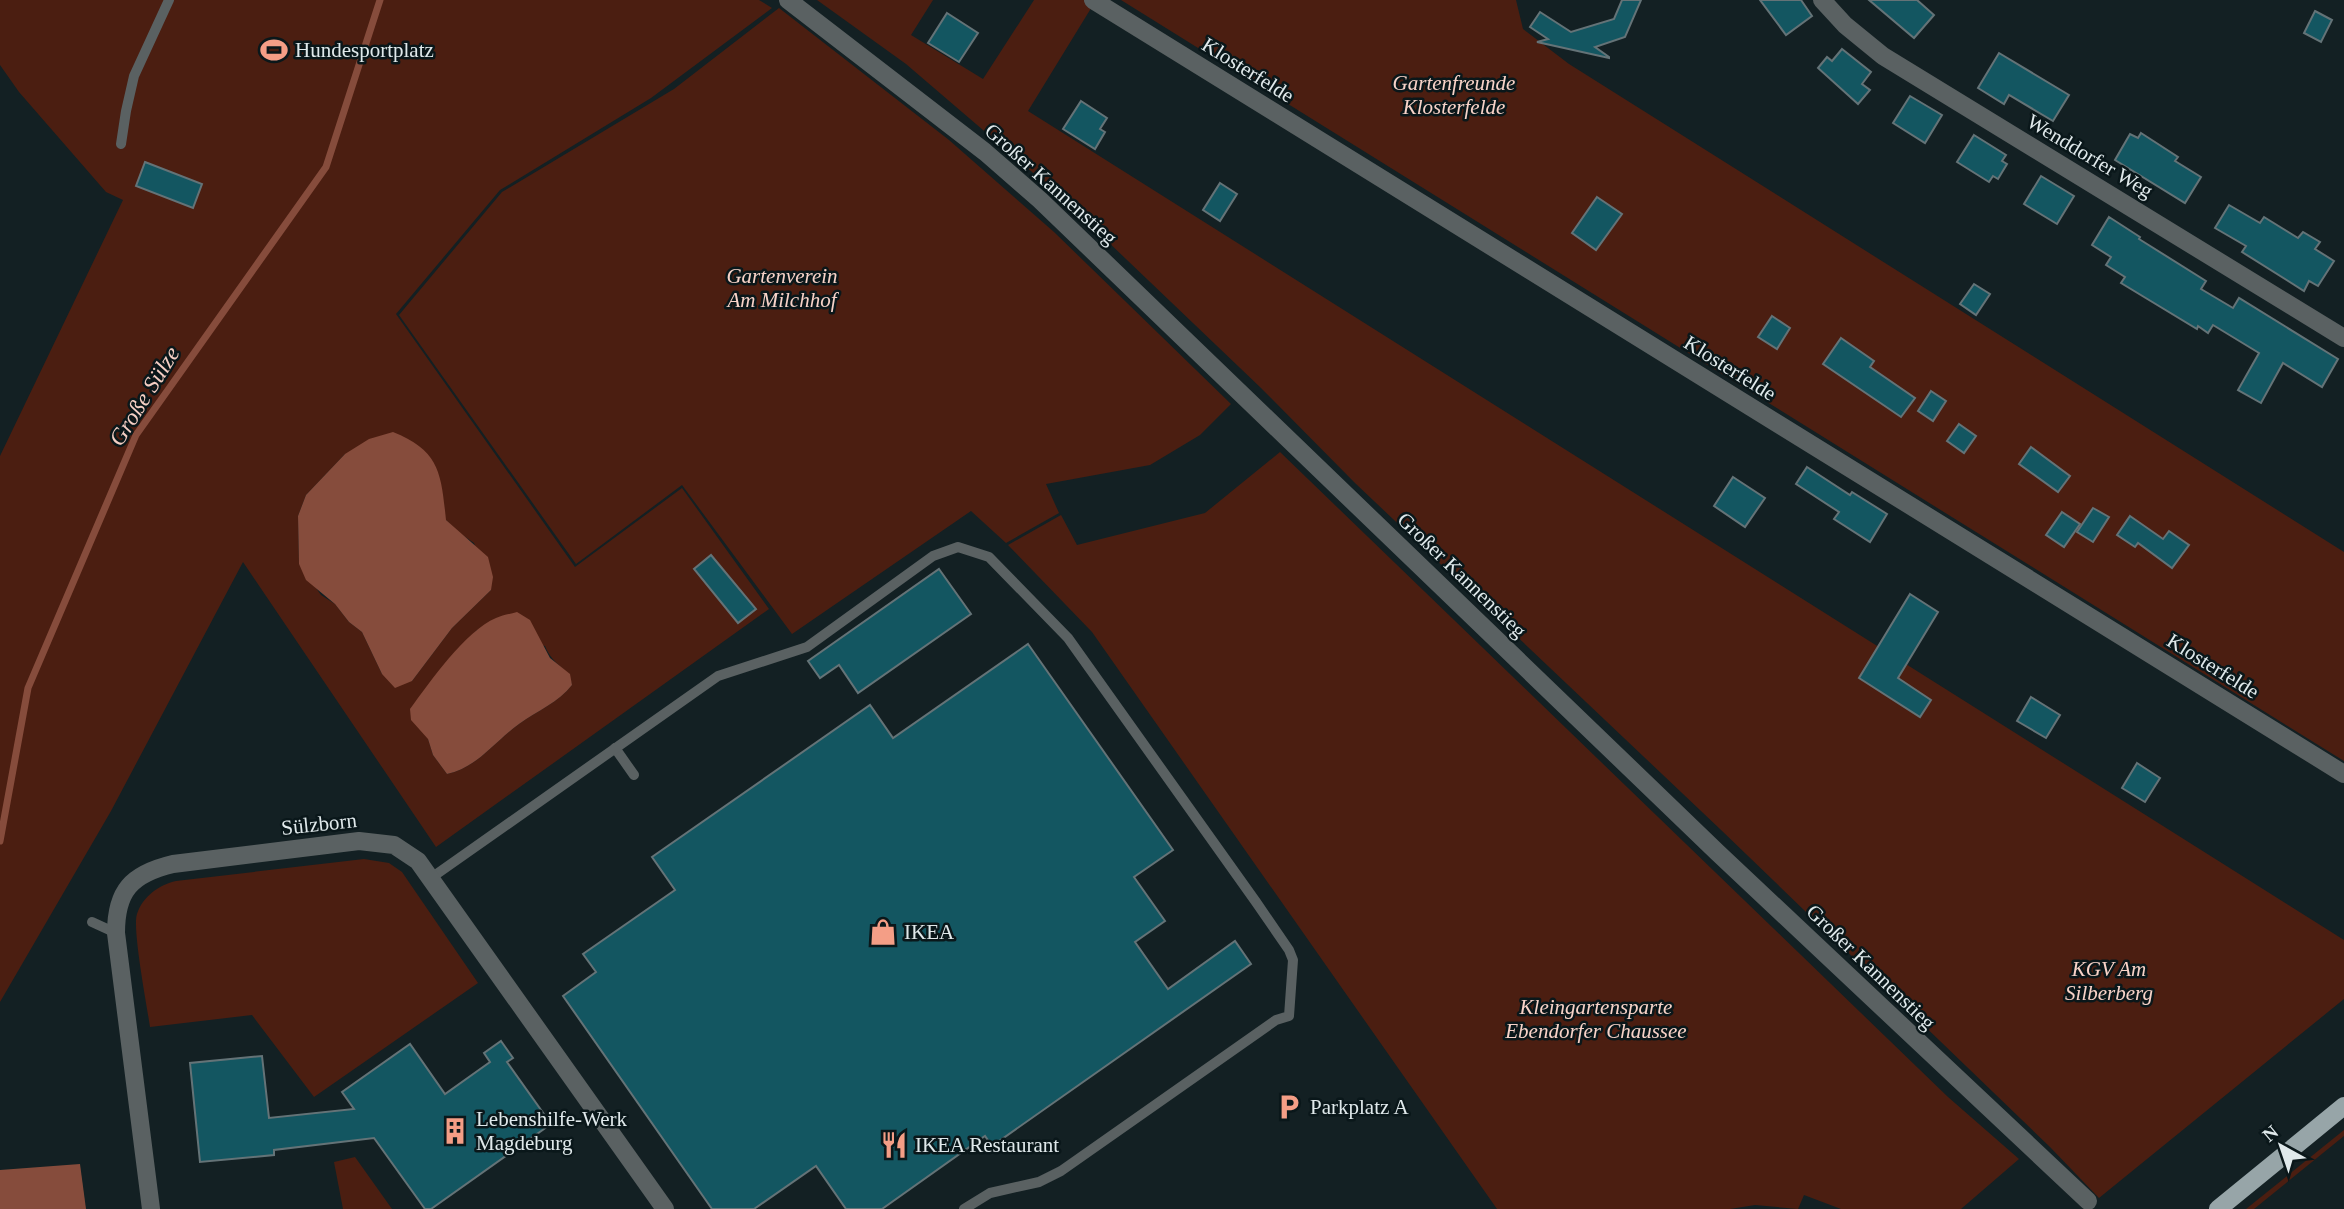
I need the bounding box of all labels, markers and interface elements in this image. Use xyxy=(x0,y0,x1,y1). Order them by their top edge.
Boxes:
street label: Klosterfelde xyxy=(1198,32,1298,108)
sports icon: Hundesportplatz xyxy=(259,35,289,65)
place label: Hundesportplatz xyxy=(295,38,434,62)
park label: Gartenfreunde Klosterfelde xyxy=(1393,71,1515,119)
street label: Wenddorfer Weg xyxy=(2023,109,2158,203)
street label: Großer Kannenstieg xyxy=(980,118,1122,250)
park label: Gartenverein Am Milchhof xyxy=(725,264,840,312)
street label: Klosterfelde xyxy=(1680,330,1780,406)
water label: Große Sülze xyxy=(104,342,185,450)
street label: Großer Kannenstieg xyxy=(1393,507,1532,643)
street label: Klosterfelde xyxy=(2163,628,2263,704)
street label: Sülzborn xyxy=(280,808,358,840)
street label: Großer Kannenstieg xyxy=(1802,899,1941,1035)
shop icon: IKEA xyxy=(868,917,898,947)
place label: IKEA xyxy=(904,920,955,944)
park label: KGV Am Silberberg xyxy=(2065,957,2153,1005)
park label: Kleingartensparte Ebendorfer Chaussee xyxy=(1504,995,1687,1043)
parking icon: Parkplatz A xyxy=(1274,1092,1304,1122)
place label: Parkplatz A xyxy=(1310,1095,1409,1119)
place label: Lebenshilfe-Werk Magdeburg xyxy=(476,1107,628,1155)
north arrow xyxy=(2246,1111,2316,1181)
building icon: Lebenshilfe-Werk Magdeburg xyxy=(440,1116,470,1146)
text: N xyxy=(2258,1121,2283,1146)
restaurant icon: IKEA Restaurant xyxy=(879,1130,909,1160)
place label: IKEA Restaurant xyxy=(915,1133,1059,1157)

